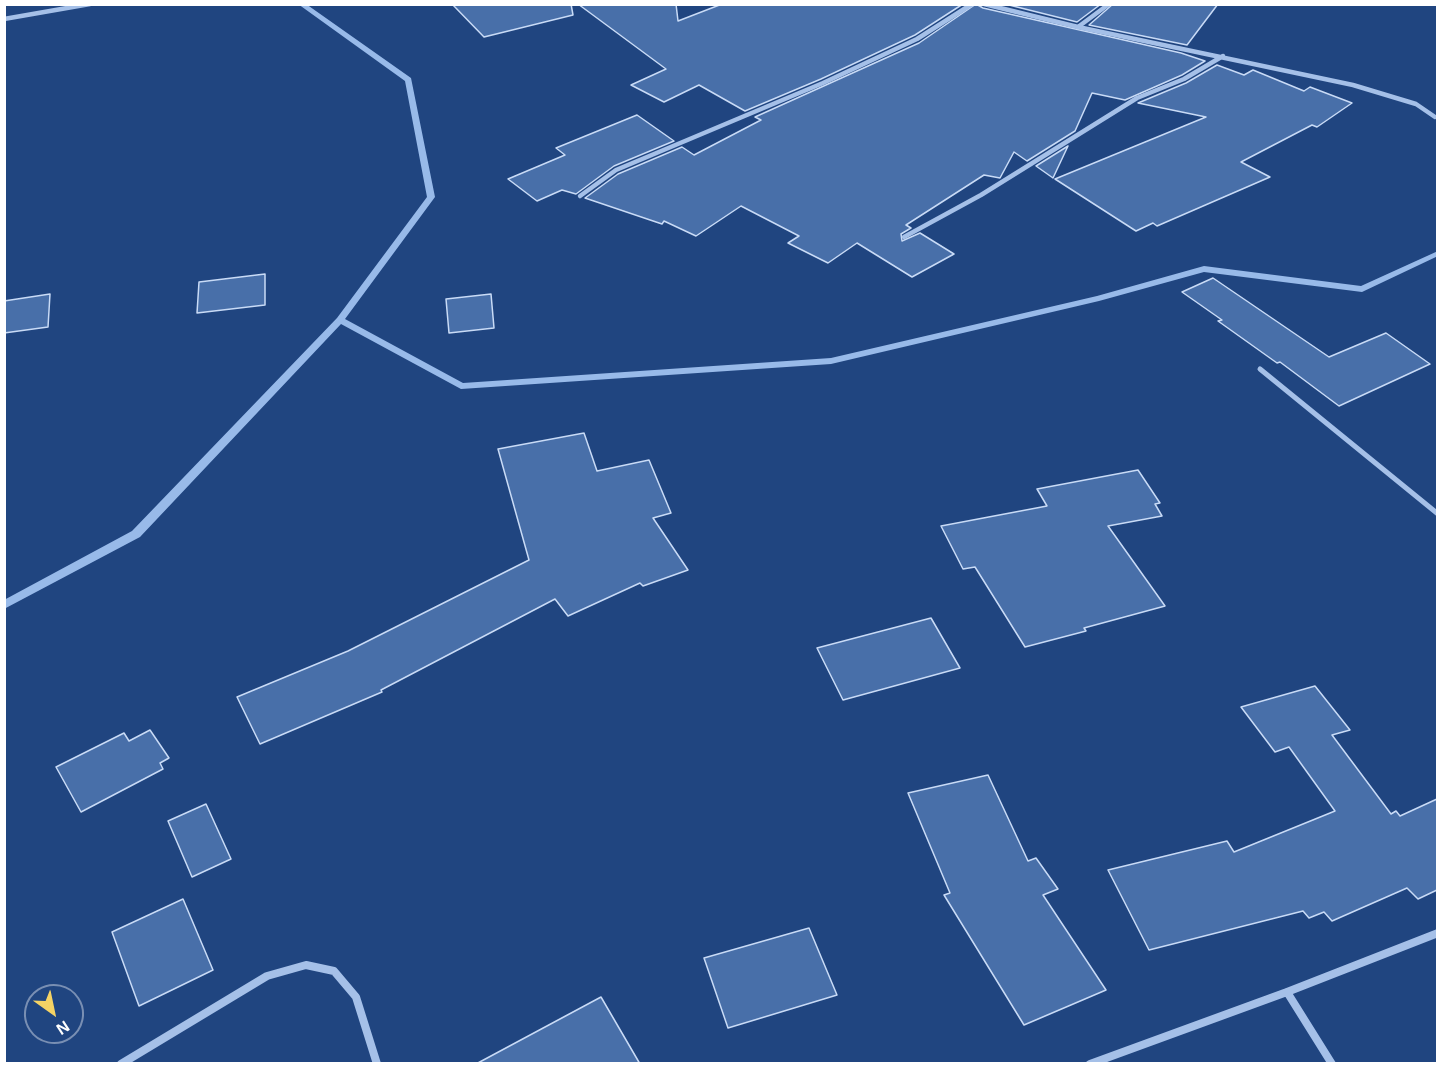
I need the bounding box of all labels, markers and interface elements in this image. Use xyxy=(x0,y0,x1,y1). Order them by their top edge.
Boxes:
north arrow xyxy=(24,984,84,1044)
text: N xyxy=(54,1018,72,1038)

